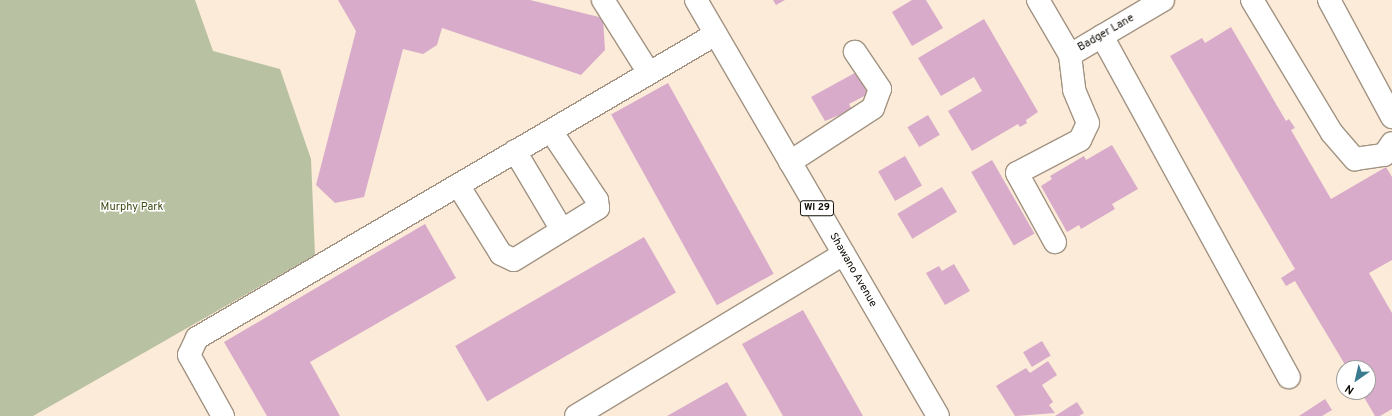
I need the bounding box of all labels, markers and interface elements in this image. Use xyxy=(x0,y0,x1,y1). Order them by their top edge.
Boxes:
street label: Badger Lane xyxy=(1075,12,1137,54)
park label: Murphy Park xyxy=(101,200,163,214)
road number: WI 29 xyxy=(799,200,835,216)
street label: Shawano Avenue xyxy=(826,230,880,310)
north arrow xyxy=(1336,360,1376,400)
text: N xyxy=(1343,381,1357,397)

